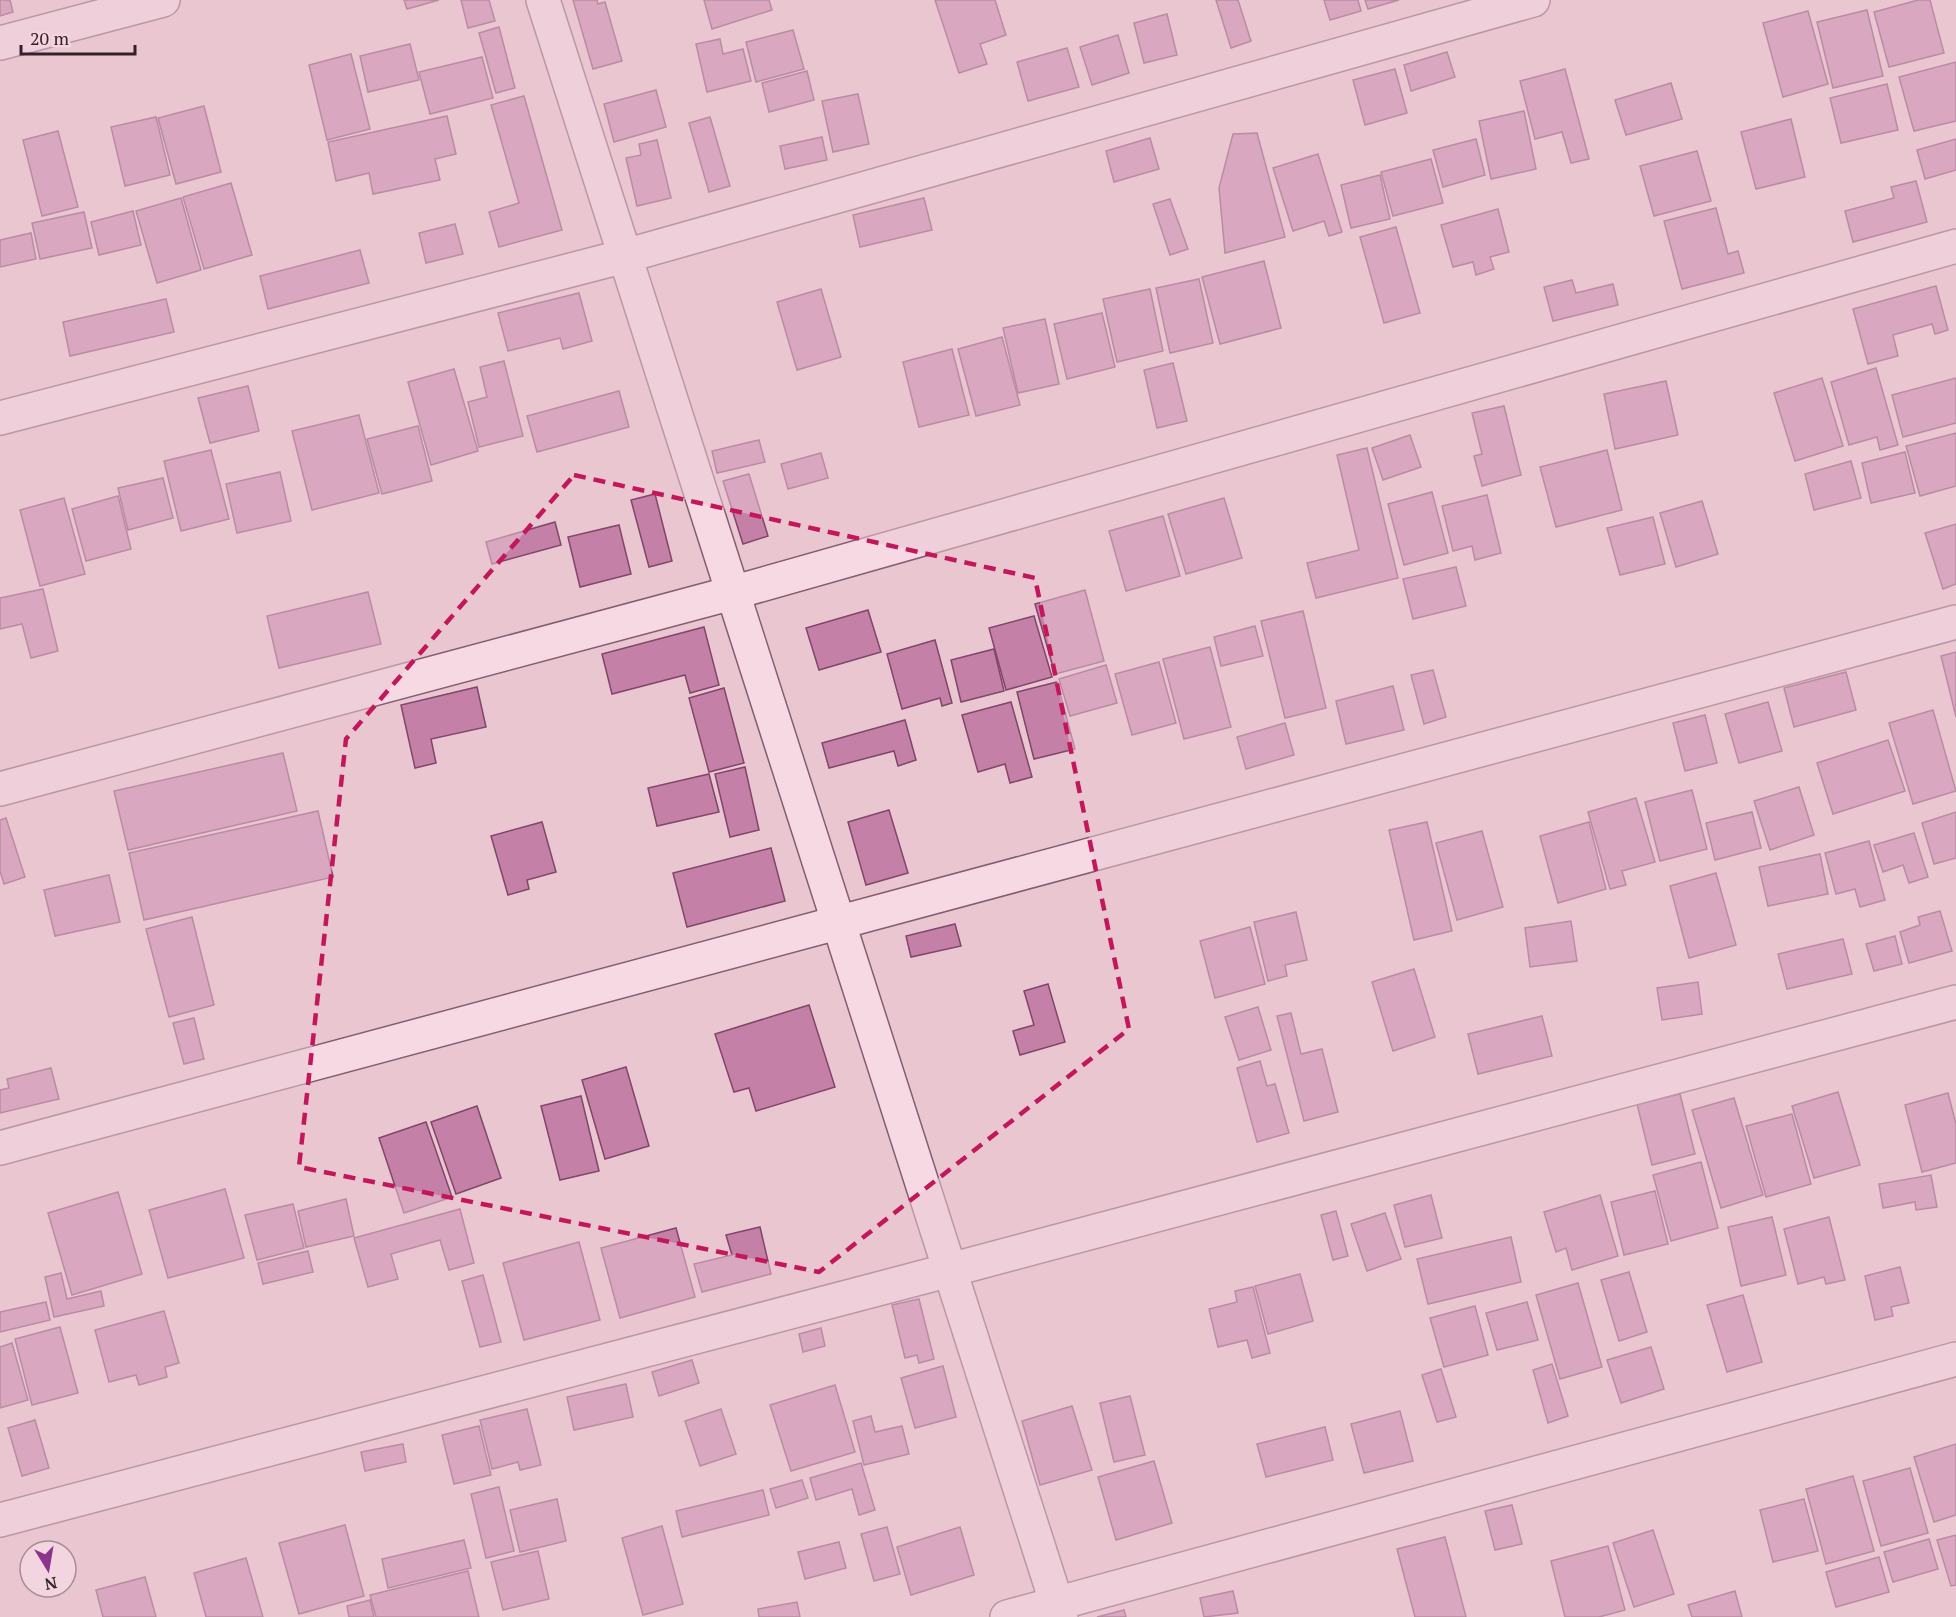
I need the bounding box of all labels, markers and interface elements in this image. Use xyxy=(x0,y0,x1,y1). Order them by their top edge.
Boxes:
scale bar xyxy=(21,18,135,56)
text: 20 m xyxy=(30,26,70,50)
north arrow xyxy=(18,1539,78,1599)
text: N xyxy=(43,1572,59,1596)

